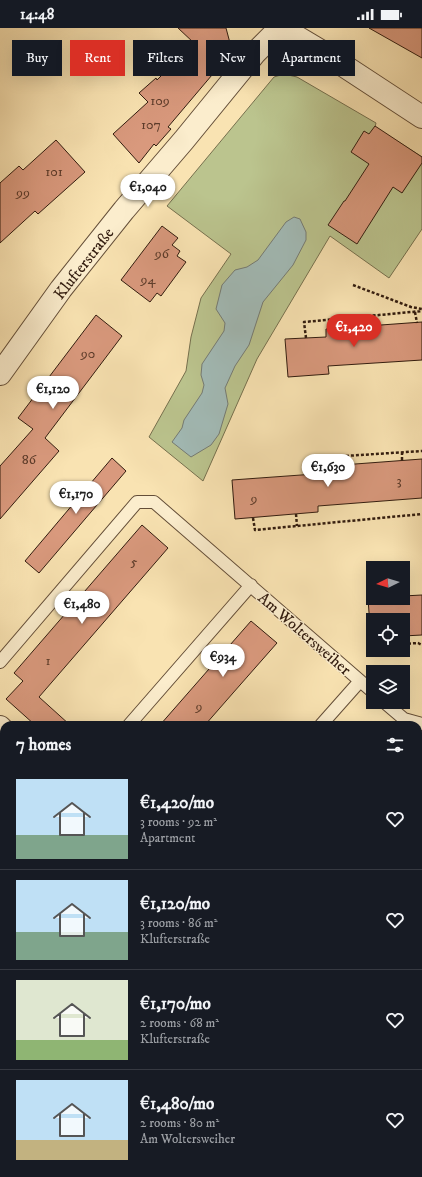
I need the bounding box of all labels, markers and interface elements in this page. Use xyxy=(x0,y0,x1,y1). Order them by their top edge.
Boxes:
text: 14:48 xyxy=(20,5,54,24)
chip: Buy xyxy=(12,40,62,76)
chip: Rent xyxy=(70,40,125,76)
chip: Filters xyxy=(133,40,198,76)
chip: New xyxy=(206,40,260,76)
chip: Apartment xyxy=(268,40,355,76)
house number: 109 xyxy=(150,92,170,110)
house number: 107 xyxy=(141,116,161,134)
house number: 101 xyxy=(45,163,63,181)
pin: €1,040 xyxy=(115,174,181,208)
text: €1,040 xyxy=(129,179,167,195)
house number: 99 xyxy=(15,184,30,202)
street label: Klufterstraße xyxy=(49,223,118,304)
house number: 96 xyxy=(154,245,170,263)
house number: 94 xyxy=(139,271,156,289)
pin: €1,420 xyxy=(321,314,387,348)
text: €1,420 xyxy=(335,319,373,335)
house number: 90 xyxy=(80,345,95,363)
pin: €1,120 xyxy=(20,376,86,410)
text: €1,120 xyxy=(36,381,70,397)
house number: 86 xyxy=(22,451,37,469)
pin: €1,630 xyxy=(295,454,361,488)
text: €1,630 xyxy=(311,459,345,475)
house number: 3 xyxy=(396,472,402,490)
pin: €1,170 xyxy=(43,481,109,515)
text: €1,170 xyxy=(59,486,93,502)
house number: 9 xyxy=(250,490,258,508)
house number: 5 xyxy=(131,553,138,571)
north arrow xyxy=(366,561,410,605)
map controls xyxy=(366,561,410,709)
street label: Am Woltersweiher xyxy=(254,588,355,680)
pin: €1,480 xyxy=(49,591,115,625)
text: €1,480 xyxy=(63,596,101,612)
button: locate xyxy=(366,613,410,657)
pin: €934 xyxy=(199,644,247,678)
text: €934 xyxy=(210,649,236,665)
house number: 1 xyxy=(45,652,51,670)
button: layers xyxy=(366,665,410,709)
house number: 9 xyxy=(195,698,203,716)
text: 7 homes xyxy=(16,734,71,756)
icon: filters xyxy=(384,734,406,756)
text: €1,420/mo xyxy=(140,792,214,814)
icon: home xyxy=(48,795,96,843)
icon: heart xyxy=(384,808,406,830)
text: 3 rooms · 92 m² xyxy=(140,814,217,830)
text: Apartment xyxy=(140,830,195,846)
text: €1,120/mo xyxy=(140,893,210,915)
icon: home xyxy=(48,896,96,944)
icon: heart xyxy=(384,909,406,931)
text: 3 rooms · 86 m² xyxy=(140,915,218,931)
text: Klufterstraße xyxy=(140,931,210,947)
text: €1,170/mo xyxy=(140,993,211,1015)
icon: home xyxy=(48,996,96,1044)
icon: heart xyxy=(384,1009,406,1031)
text: 2 rooms · 68 m² xyxy=(140,1015,219,1031)
text: Klufterstraße xyxy=(140,1031,210,1047)
text: €1,480/mo xyxy=(140,1093,214,1115)
icon: home xyxy=(48,1096,96,1144)
icon: heart xyxy=(384,1109,406,1131)
text: 2 rooms · 80 m² xyxy=(140,1115,219,1131)
text: Am Woltersweiher xyxy=(140,1131,235,1147)

